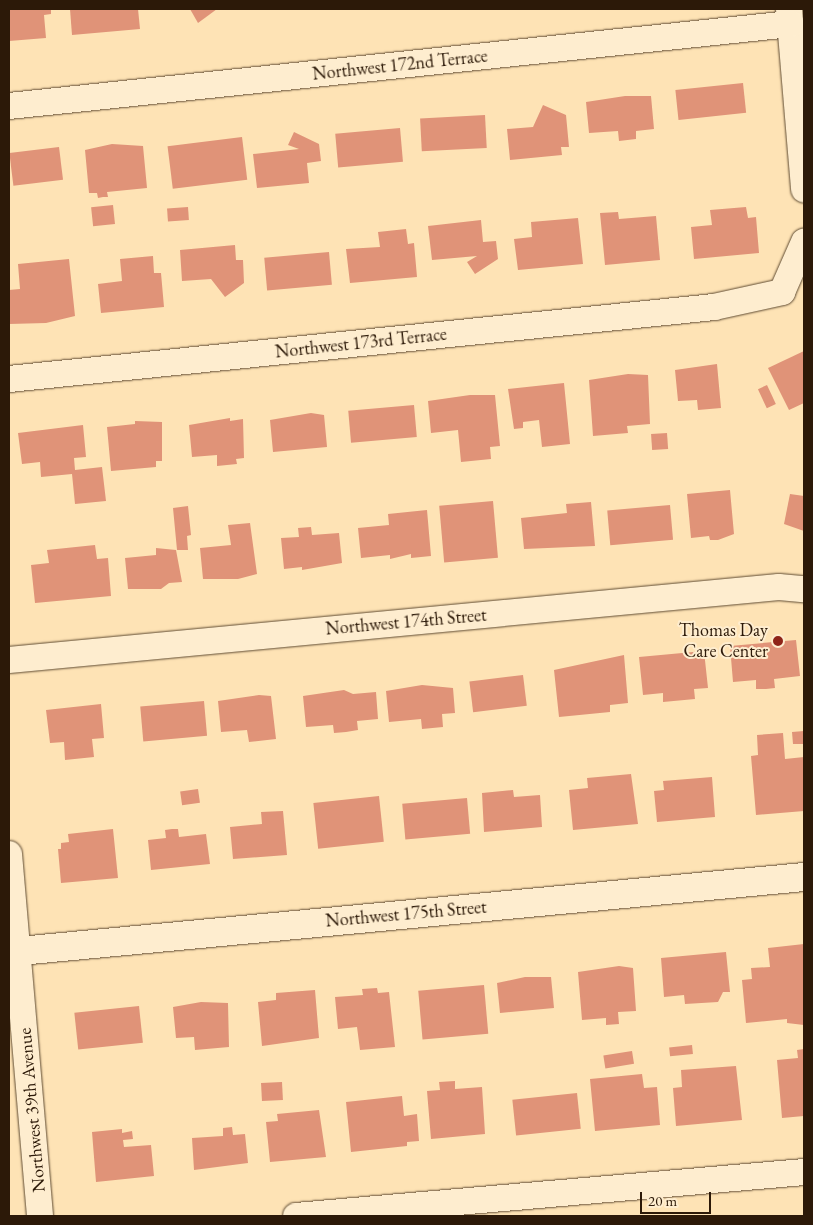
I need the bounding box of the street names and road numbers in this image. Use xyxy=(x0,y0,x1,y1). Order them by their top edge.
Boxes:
street label: Northwest 172nd Terrace xyxy=(311,45,489,85)
street label: Northwest 173rd Terrace xyxy=(274,323,448,363)
street label: Northwest 174th Street xyxy=(325,604,487,640)
street label: Northwest 175th Street xyxy=(325,896,487,932)
street label: Northwest 39th Avenue xyxy=(14,1027,50,1193)

